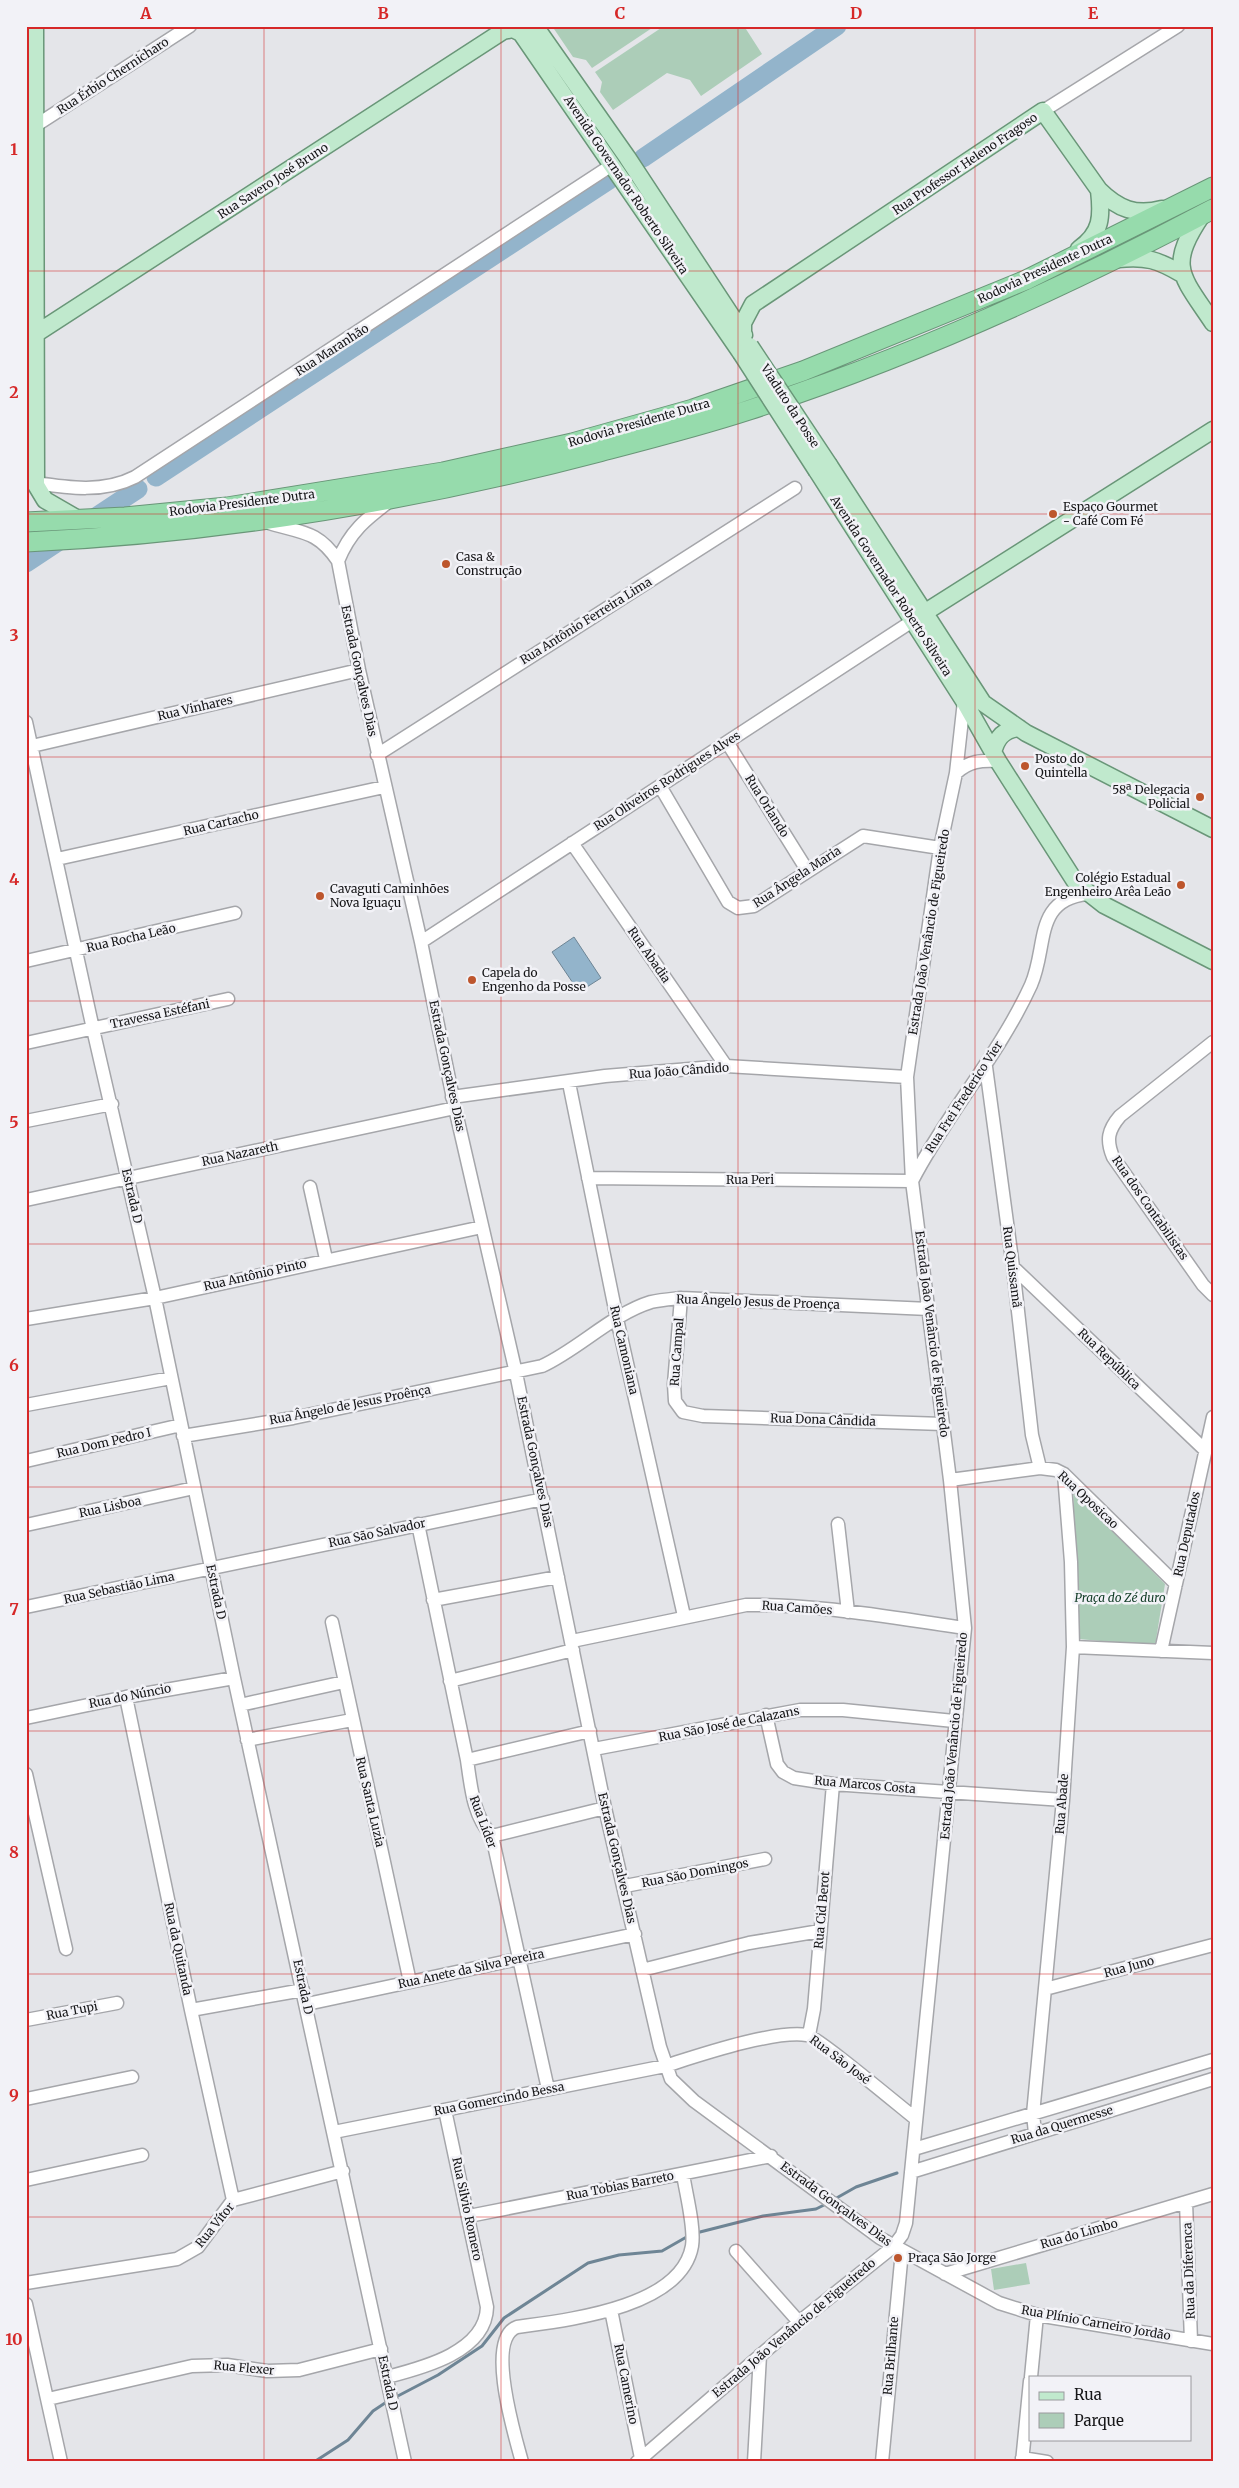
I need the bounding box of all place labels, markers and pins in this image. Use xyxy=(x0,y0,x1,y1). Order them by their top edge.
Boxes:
place label: Espaço Gourmet - Café Com Fé xyxy=(1063,499,1158,528)
marker: Espaço Gourmet - Café Com Fé xyxy=(1047,508,1059,520)
place label: Casa & Construção xyxy=(456,549,522,578)
marker: Casa & Construção xyxy=(440,558,452,570)
place label: Posto do Quintella xyxy=(1035,751,1088,780)
marker: Posto do Quintella xyxy=(1019,760,1031,772)
place label: 58ª Delegacia Policial xyxy=(1112,782,1191,811)
marker: 58ª Delegacia Policial xyxy=(1194,791,1206,803)
place label: Colégio Estadual Engenheiro Arêa Leão xyxy=(1045,870,1171,899)
marker: Colégio Estadual Engenheiro Arêa Leão xyxy=(1175,879,1187,891)
place label: Cavaguti Caminhões Nova Iguaçu xyxy=(330,881,449,910)
marker: Cavaguti Caminhões Nova Iguaçu xyxy=(314,890,326,902)
place label: Capela do Engenho da Posse xyxy=(482,965,586,994)
marker: Capela do Engenho da Posse xyxy=(466,974,478,986)
place label: Praça São Jorge xyxy=(908,2250,996,2265)
marker: Praça São Jorge xyxy=(892,2252,904,2264)

